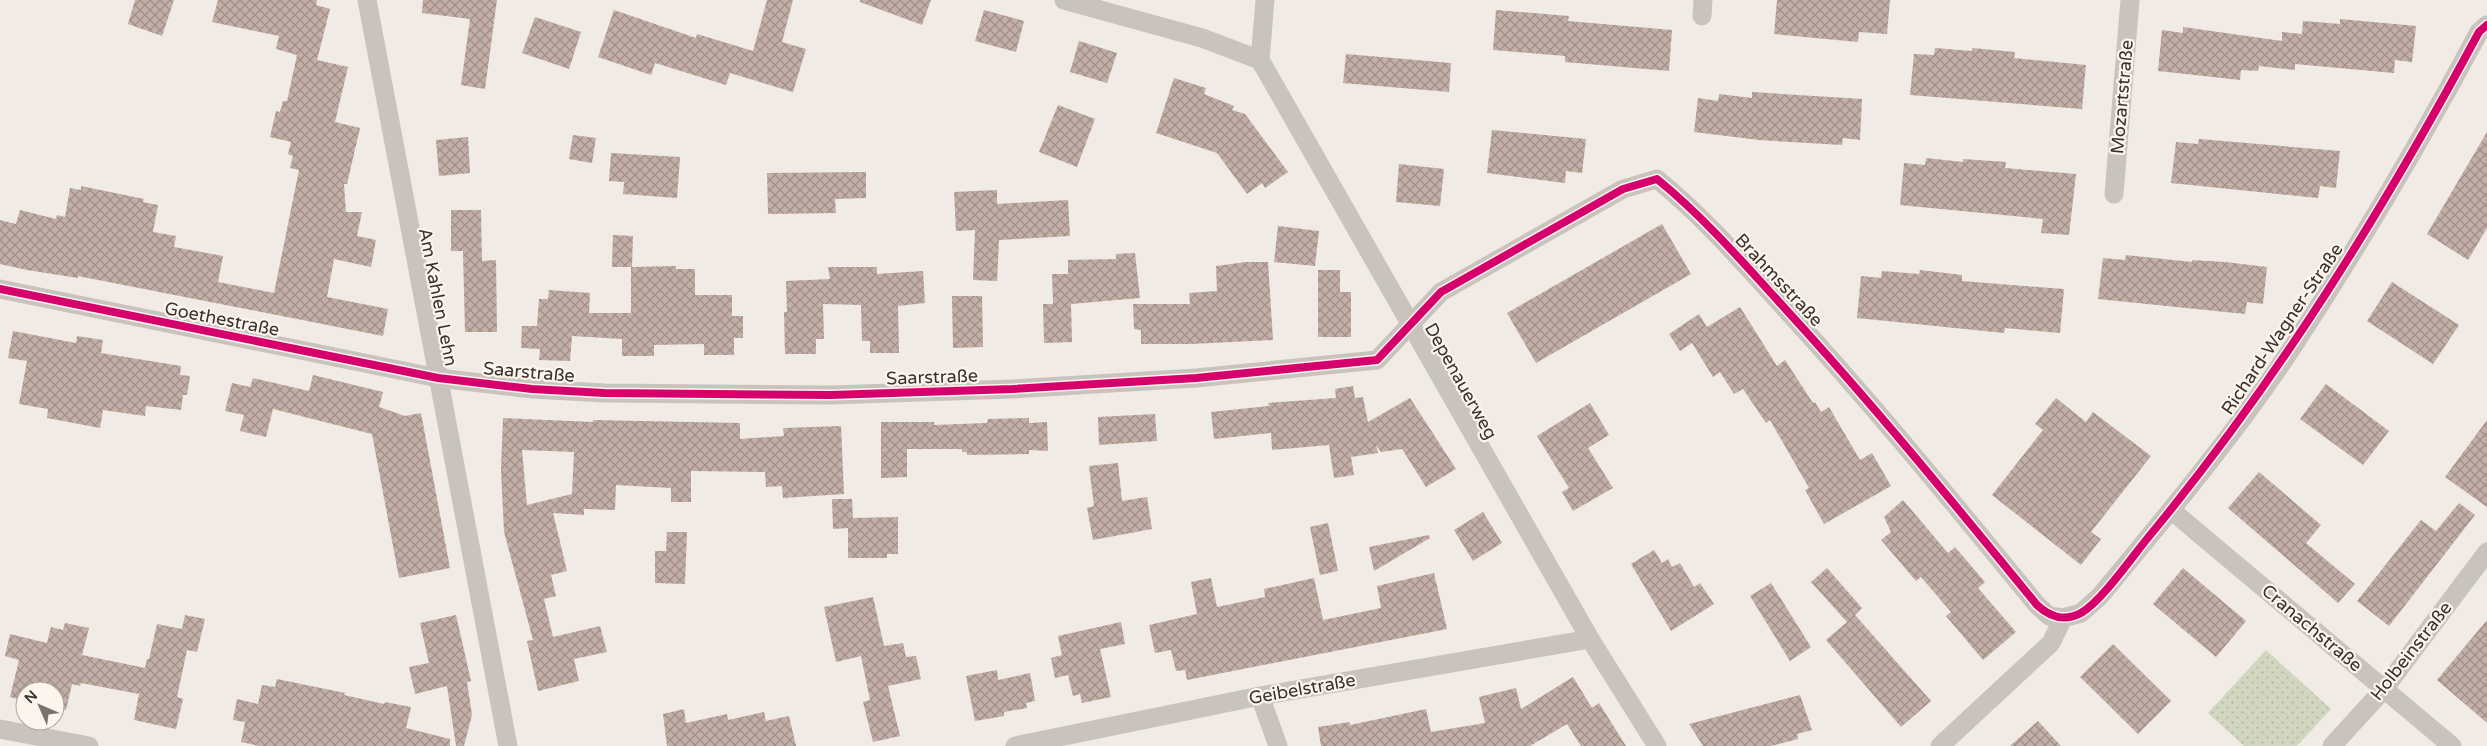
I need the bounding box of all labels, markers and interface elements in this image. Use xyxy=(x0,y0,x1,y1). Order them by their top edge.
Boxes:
street label: Mozartstraße xyxy=(2106,39,2138,155)
street label: Am Kahlen Lehn xyxy=(414,226,462,368)
street label: Brahmsstraße xyxy=(1730,229,1828,331)
street label: Richard-Wagner-Straße xyxy=(2216,239,2348,419)
street label: Goethestraße xyxy=(163,297,281,341)
street label: Depenauerweg xyxy=(1420,319,1502,443)
street label: Saarstraße xyxy=(482,357,576,387)
street label: Saarstraße xyxy=(886,364,978,390)
street label: Cranachstraße xyxy=(2257,580,2367,676)
street label: Holbeinstraße xyxy=(2366,597,2456,705)
street label: Geibelstraße xyxy=(1247,669,1357,709)
north arrow xyxy=(15,681,65,731)
text: N xyxy=(21,687,41,707)

